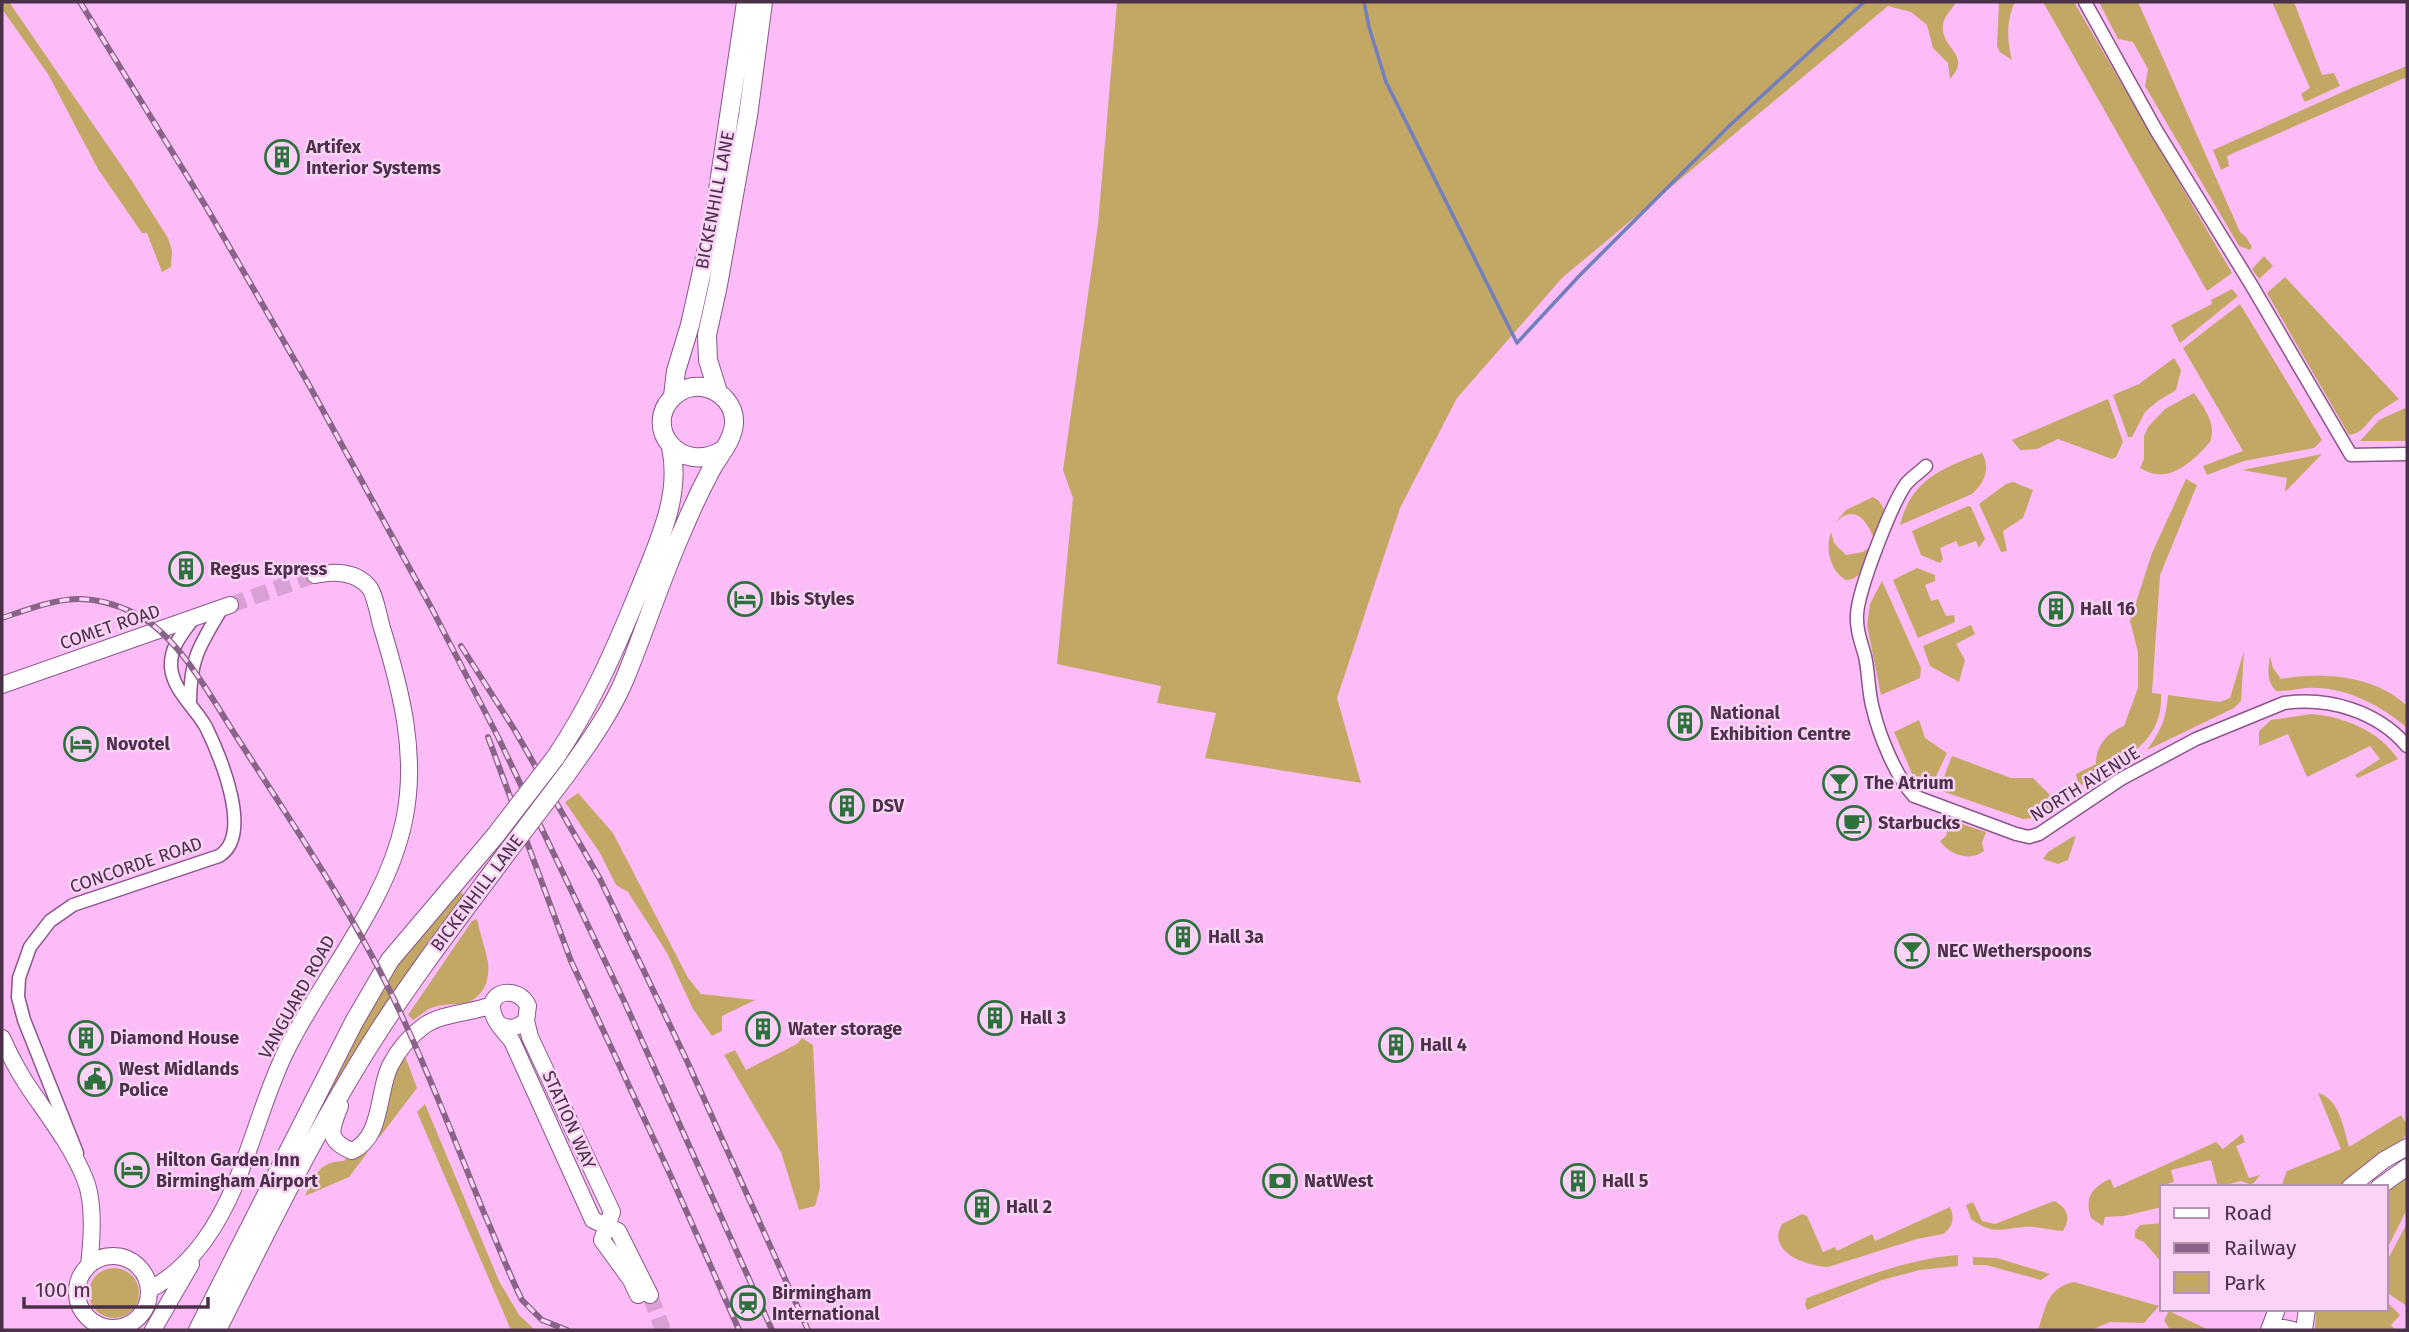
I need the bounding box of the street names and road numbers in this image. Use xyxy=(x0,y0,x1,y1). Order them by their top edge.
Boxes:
street label: BICKENHILL LANE xyxy=(691,129,739,271)
street label: COMET ROAD xyxy=(57,600,163,654)
street label: NORTH AVENUE xyxy=(2026,742,2144,826)
street label: BICKENHILL LANE xyxy=(426,830,528,956)
street label: CONCORDE ROAD xyxy=(67,832,205,898)
street label: VANGUARD ROAD xyxy=(254,931,340,1063)
street label: STATION WAY xyxy=(537,1067,601,1173)

